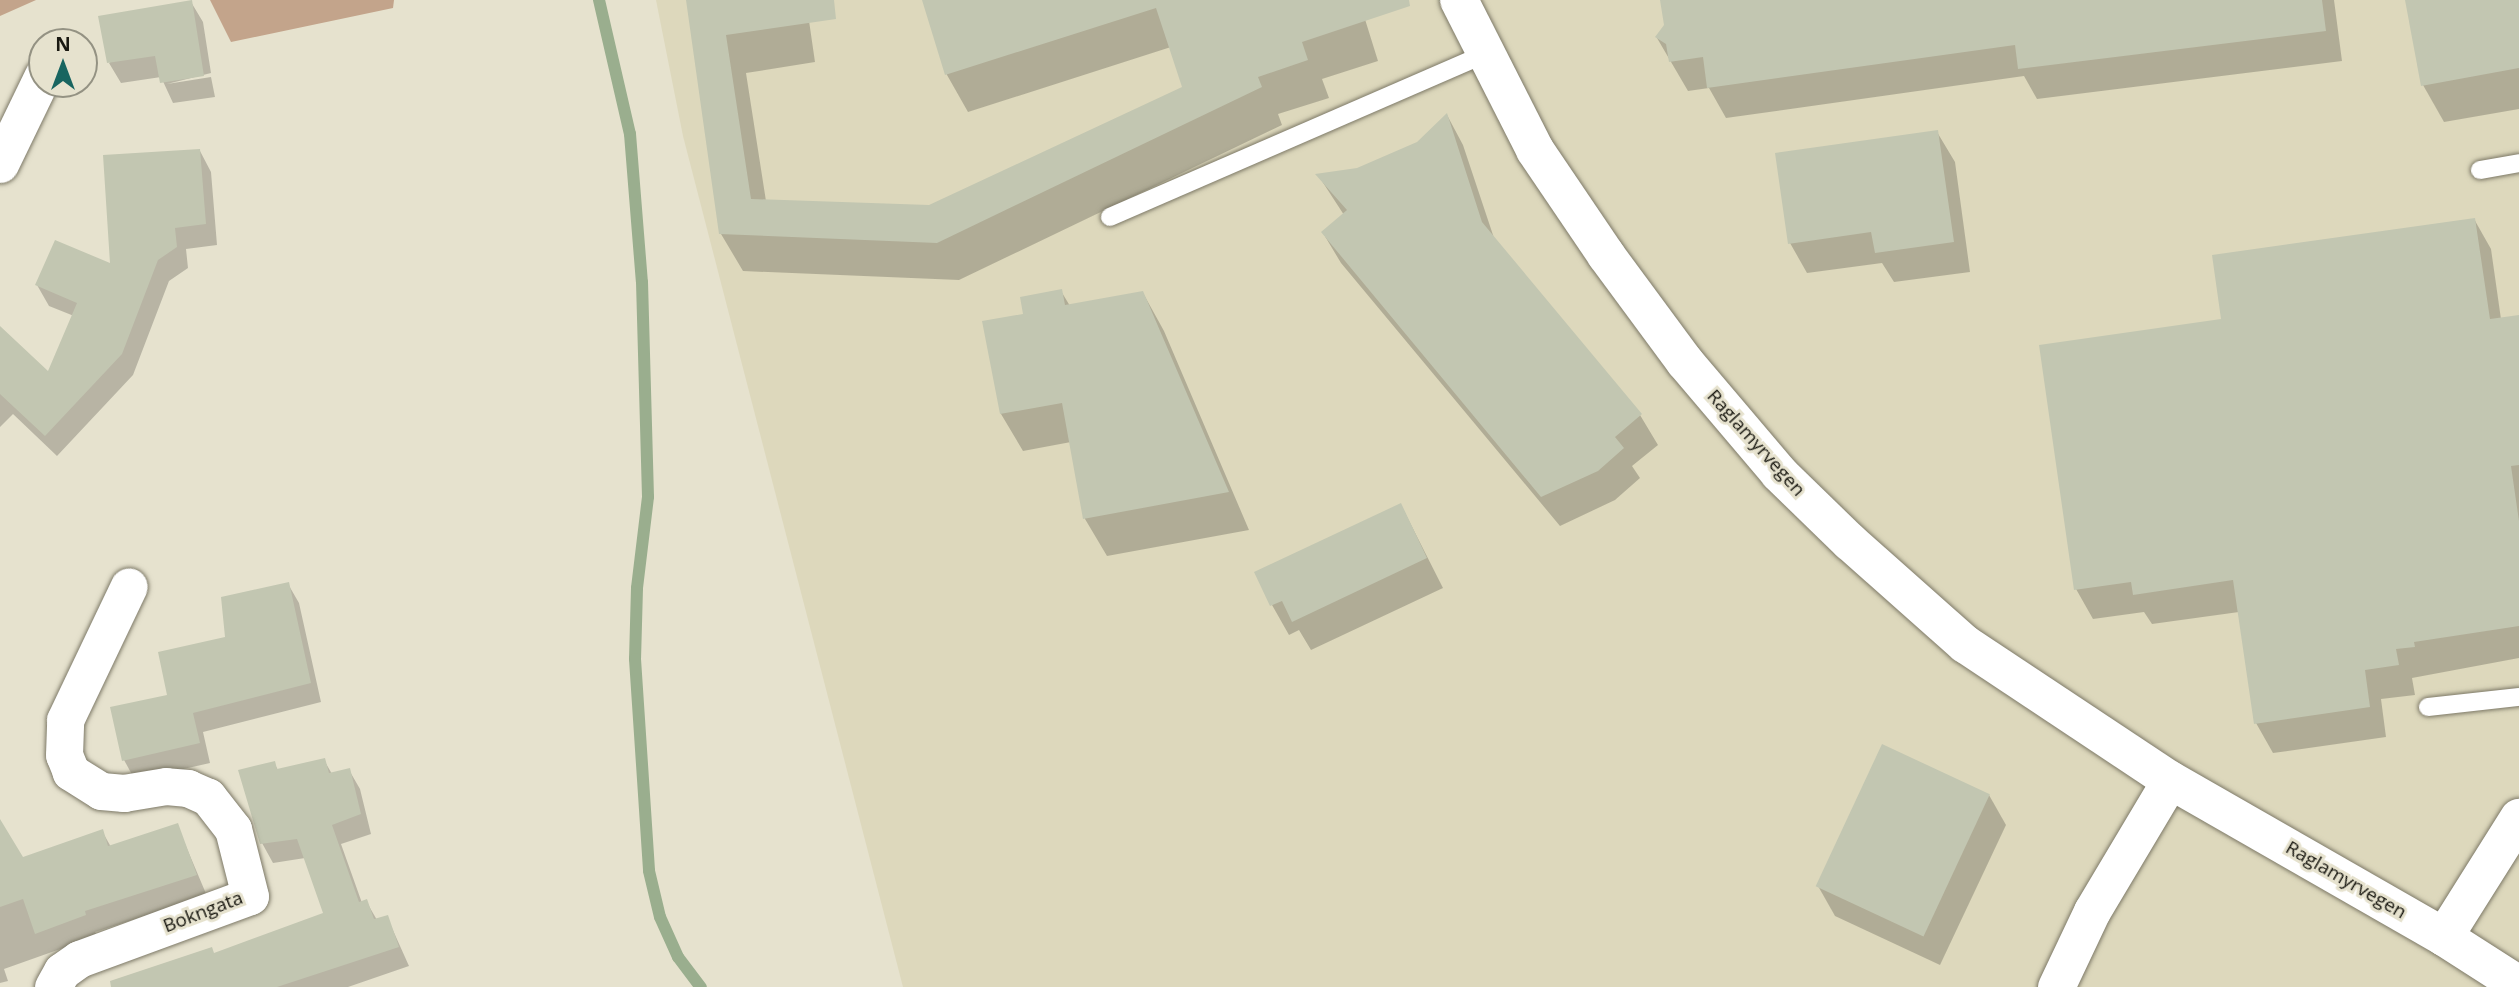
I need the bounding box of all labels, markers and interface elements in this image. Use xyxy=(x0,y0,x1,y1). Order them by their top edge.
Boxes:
north arrow xyxy=(28,28,98,98)
text: N xyxy=(55,31,71,57)
street label: Raglamyrvegen xyxy=(1702,385,1810,501)
street label: Raglamyrvegen xyxy=(2282,836,2410,924)
street label: Bokngata xyxy=(160,886,246,938)

